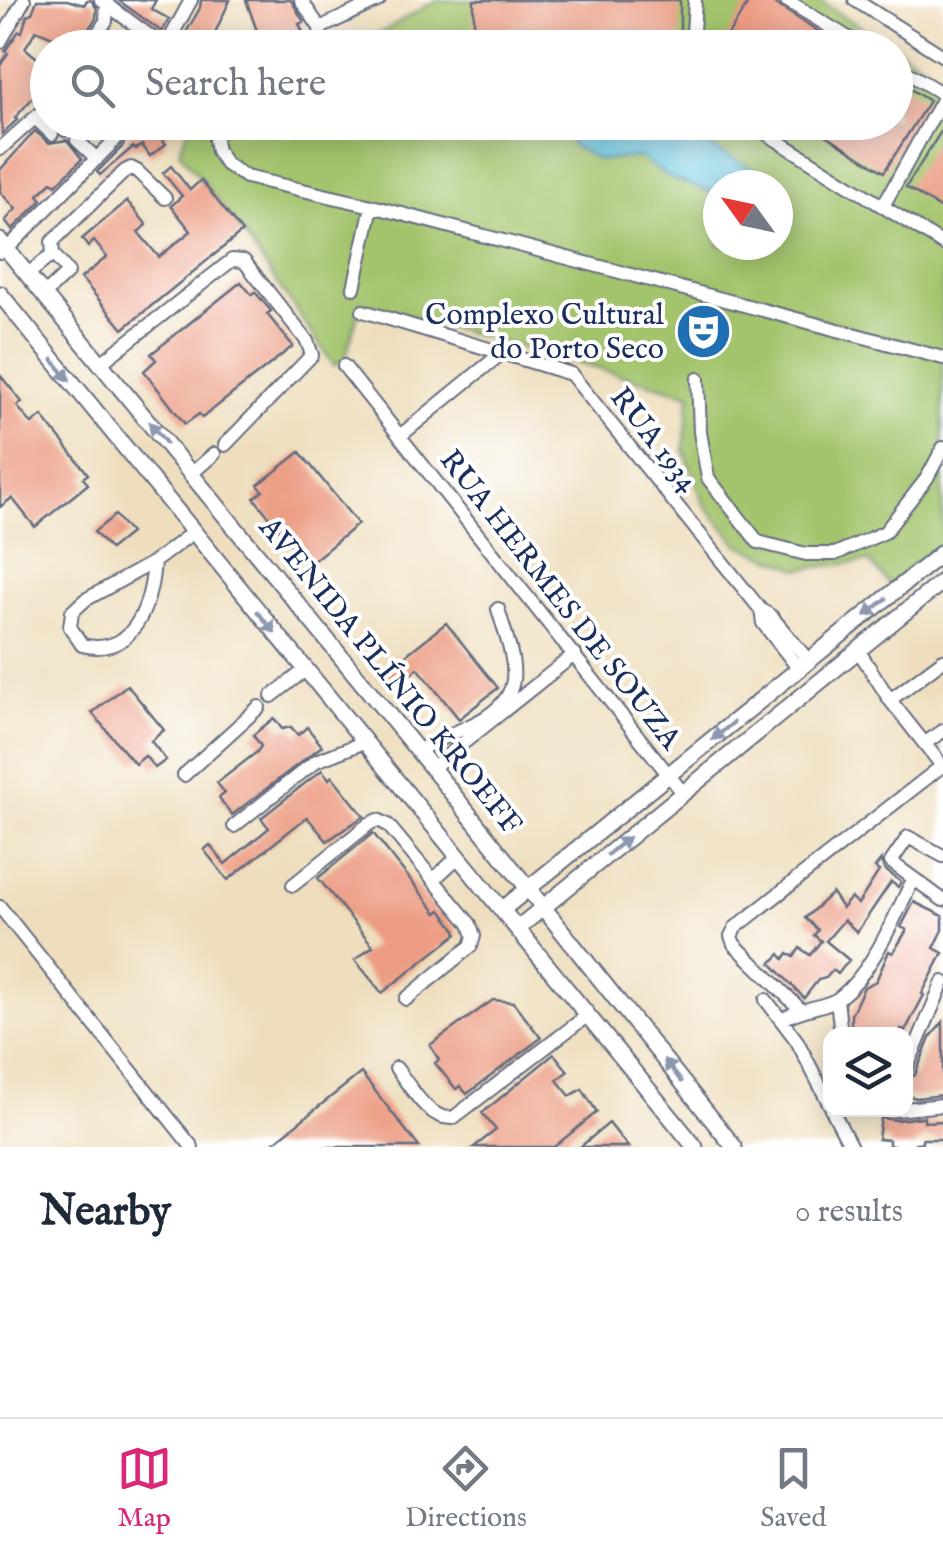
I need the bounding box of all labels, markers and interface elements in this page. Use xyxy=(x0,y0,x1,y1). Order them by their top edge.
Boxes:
search box xyxy=(30,30,913,140)
icon: search xyxy=(65,58,120,113)
text: Search here xyxy=(145,61,326,109)
north arrow xyxy=(703,170,793,260)
place label: Complexo Cultural do Porto Seco xyxy=(425,297,665,369)
theatre icon: Complexo Cultural do Porto Seco xyxy=(673,301,733,361)
one-way arrow xyxy=(50,357,71,382)
street label: RUA 1934 xyxy=(601,380,706,501)
one-way arrow xyxy=(148,420,169,445)
street label: RUA HERMES DE SOUZA xyxy=(430,443,689,758)
street label: AVENIDA PLÍNIO KROEFF xyxy=(249,509,529,843)
one-way arrow xyxy=(863,596,888,617)
one-way arrow xyxy=(255,610,276,635)
one-way arrow xyxy=(711,720,736,741)
one-way arrow xyxy=(606,836,631,857)
map controls xyxy=(823,1027,913,1117)
button: layers xyxy=(823,1027,913,1117)
one-way arrow xyxy=(663,1058,684,1084)
text: Nearby xyxy=(40,1186,171,1239)
text: 0 results xyxy=(795,1192,903,1233)
tab: Map xyxy=(117,1441,172,1536)
tab: Directions xyxy=(405,1441,527,1536)
tab: Saved xyxy=(760,1441,826,1536)

